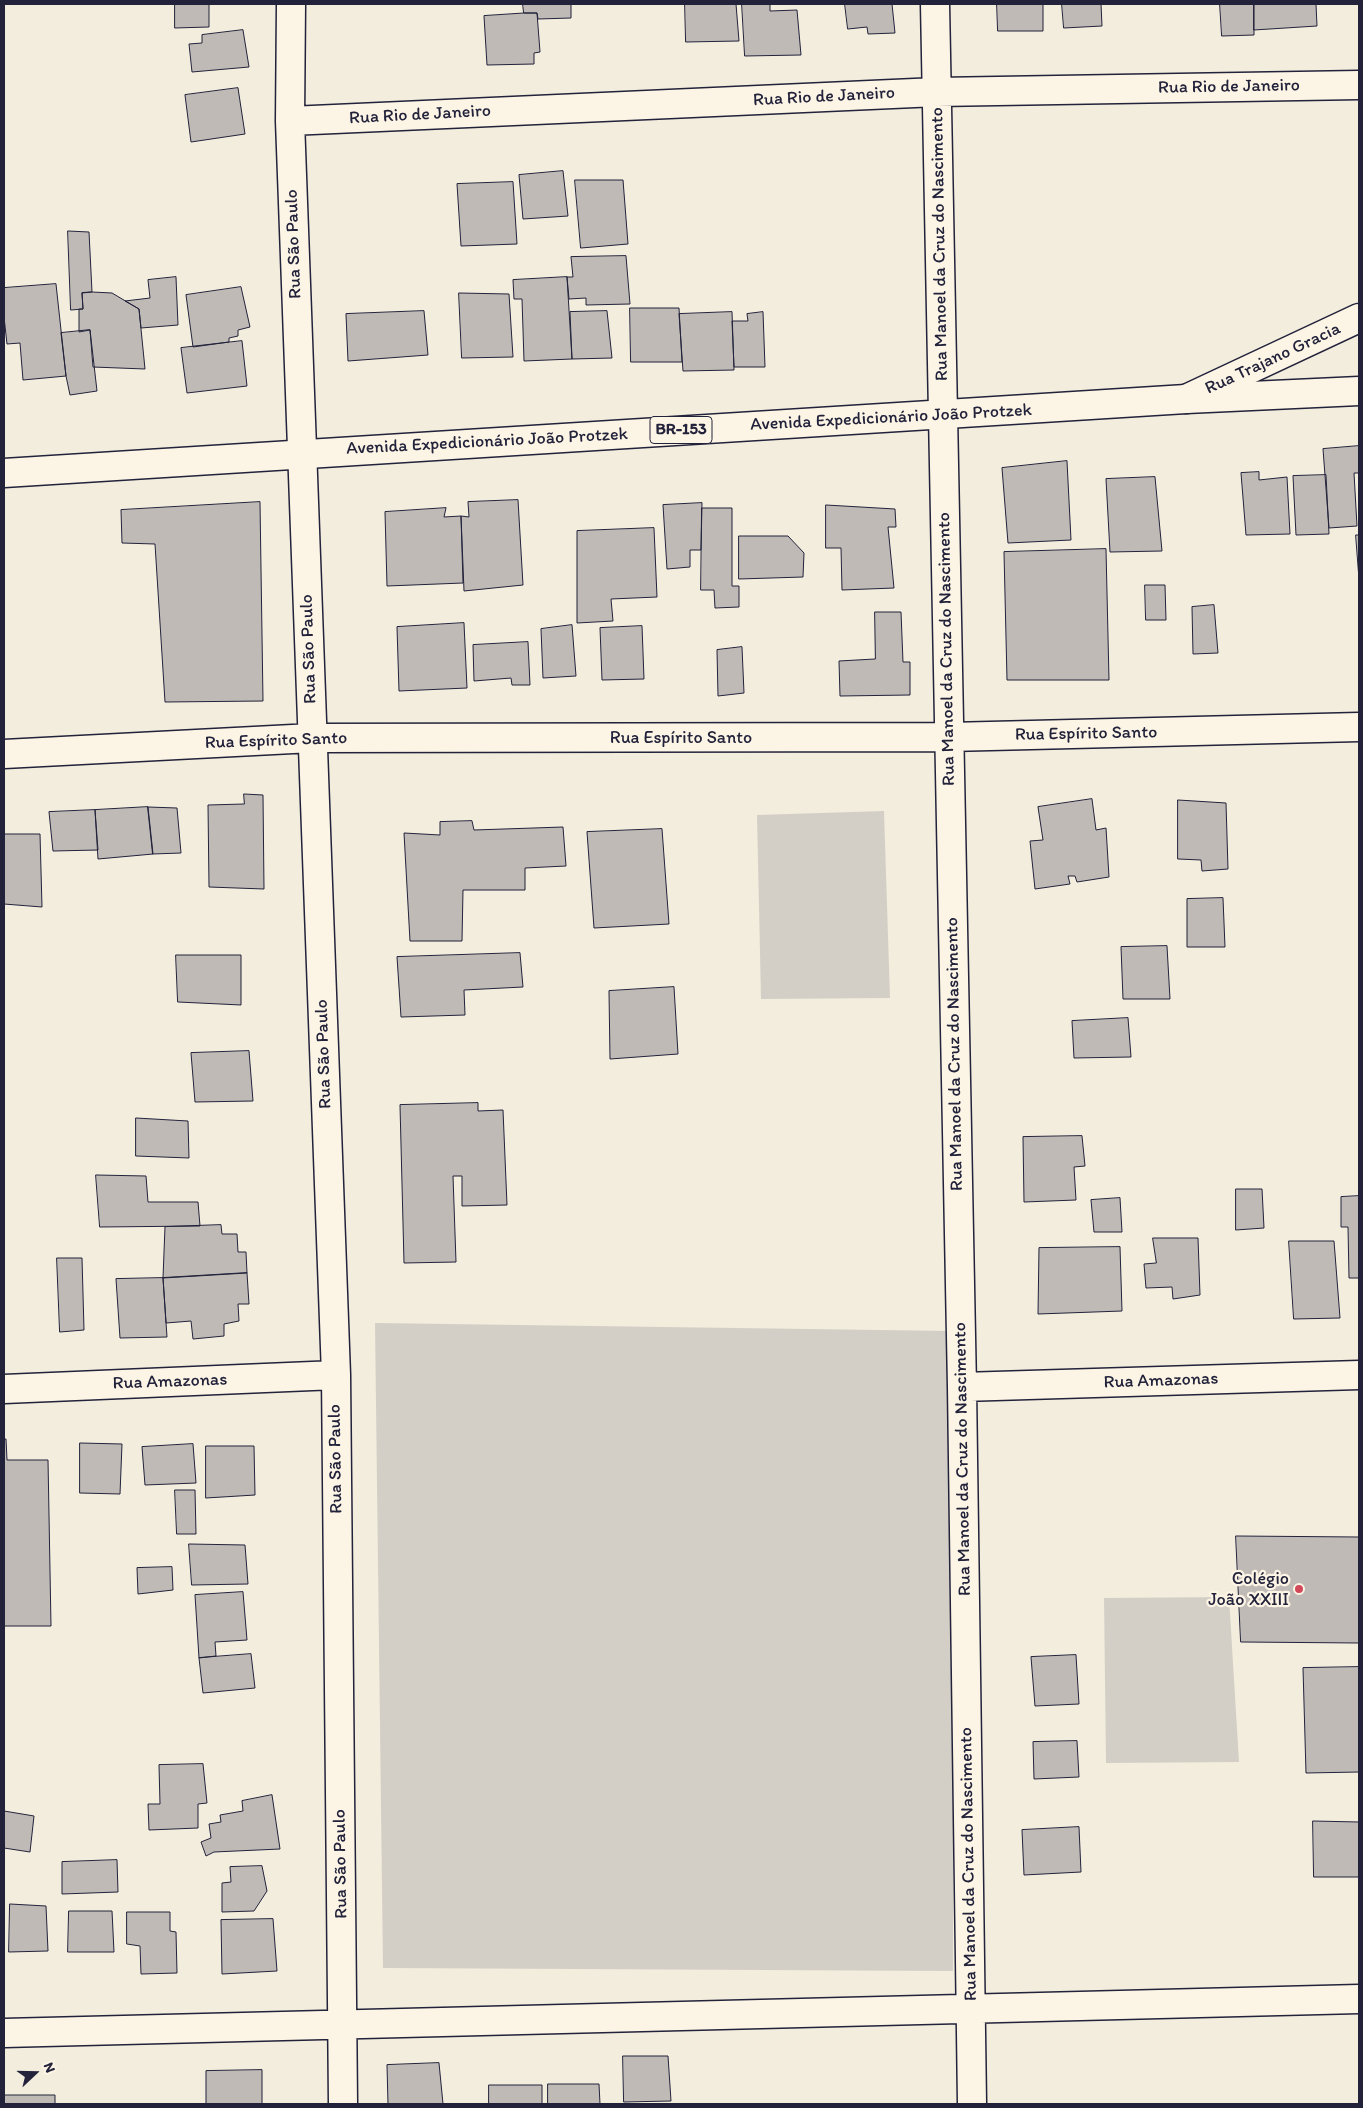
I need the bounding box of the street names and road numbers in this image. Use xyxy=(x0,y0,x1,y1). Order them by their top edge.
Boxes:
street label: Rua Rio de Janeiro xyxy=(1158,75,1300,99)
street label: Rua Rio de Janeiro xyxy=(753,82,895,112)
street label: Rua Rio de Janeiro xyxy=(349,100,491,130)
street label: Rua Manoel da Cruz do Nascimento xyxy=(927,107,953,381)
street label: Rua São Paulo xyxy=(281,189,307,299)
street label: Rua Trajano Gracia xyxy=(1202,318,1344,400)
street label: Avenida Expedicionário João Protzek xyxy=(750,400,1032,436)
road number: BR-153 xyxy=(650,416,712,444)
street label: Avenida Expedicionário João Protzek xyxy=(346,424,628,460)
street label: Rua Manoel da Cruz do Nascimento xyxy=(934,512,960,786)
street label: Rua São Paulo xyxy=(296,594,322,704)
street label: Rua Espírito Santo xyxy=(1015,722,1157,746)
street label: Rua Espírito Santo xyxy=(610,727,752,749)
street label: Rua Espírito Santo xyxy=(204,728,348,754)
street label: Rua Manoel da Cruz do Nascimento xyxy=(942,917,968,1191)
street label: Rua São Paulo xyxy=(311,999,337,1109)
street label: Rua Manoel da Cruz do Nascimento xyxy=(950,1322,976,1596)
street label: Rua Amazonas xyxy=(1103,1368,1219,1394)
street label: Rua Amazonas xyxy=(112,1369,228,1395)
street label: Rua São Paulo xyxy=(324,1404,348,1514)
street label: Rua Manoel da Cruz do Nascimento xyxy=(956,1727,982,2001)
street label: Rua São Paulo xyxy=(329,1809,353,1919)

